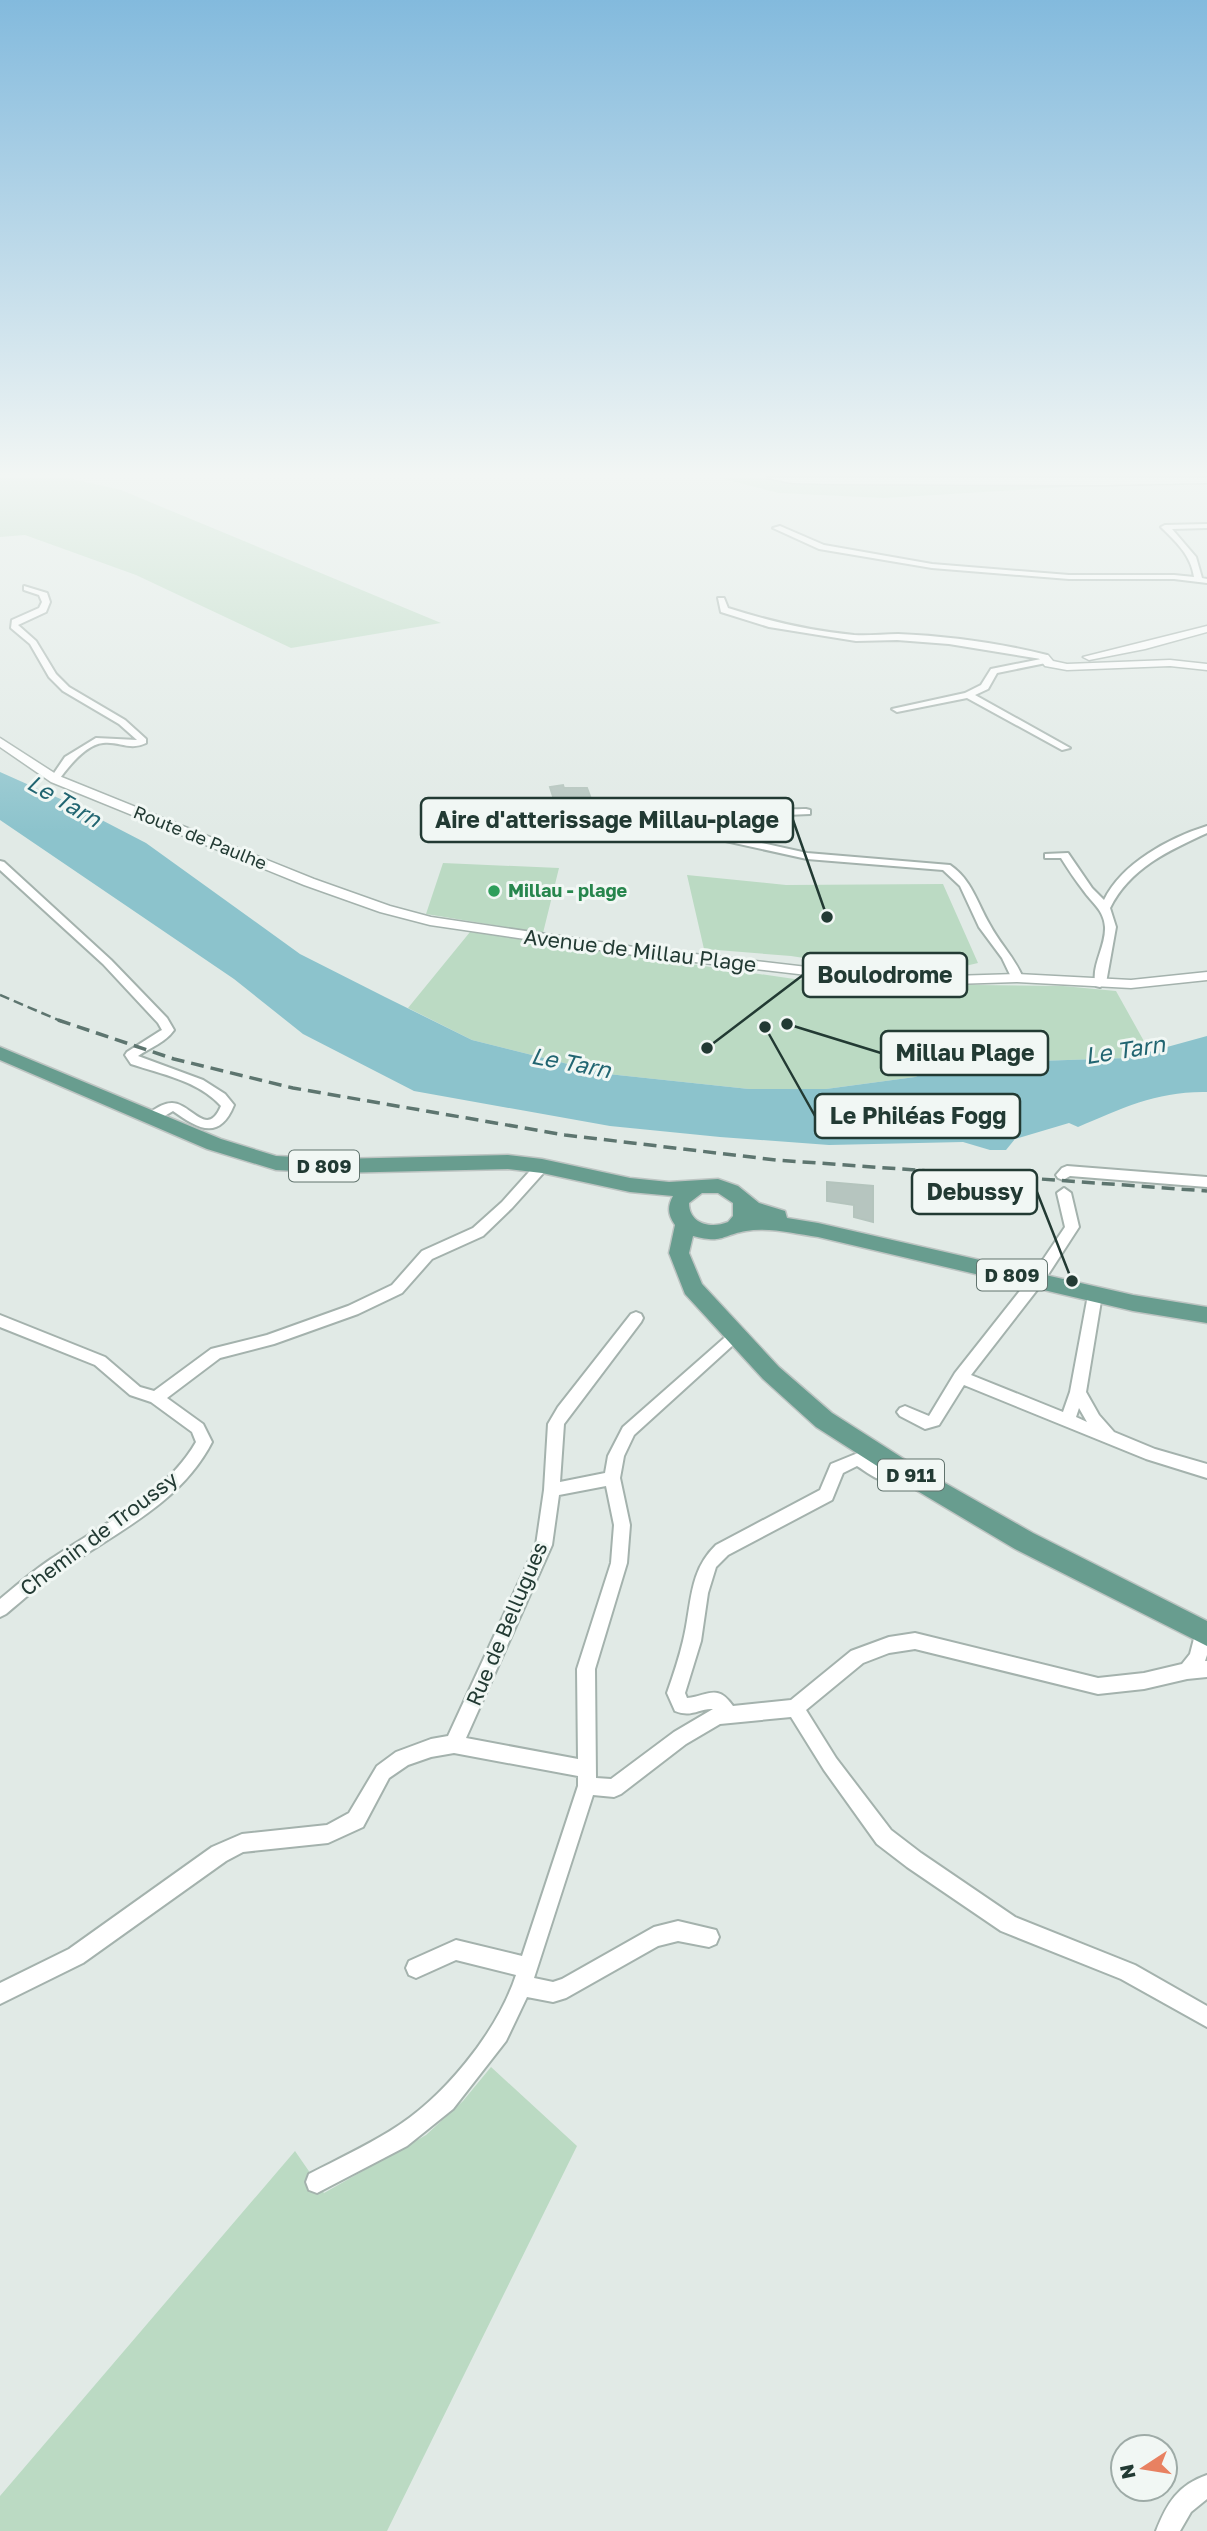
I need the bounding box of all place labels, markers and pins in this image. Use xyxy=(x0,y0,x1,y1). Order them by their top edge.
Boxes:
callout: Aire d'atterissage Millau-plage xyxy=(421,798,793,842)
place label: Millau - plage xyxy=(508,879,628,901)
marker: Millau - plage xyxy=(486,883,502,899)
callout: Boulodrome xyxy=(803,953,967,997)
callout: Millau Plage xyxy=(881,1031,1048,1075)
callout: Le Philéas Fogg xyxy=(815,1094,1020,1138)
callout: Debussy xyxy=(912,1170,1037,1214)

